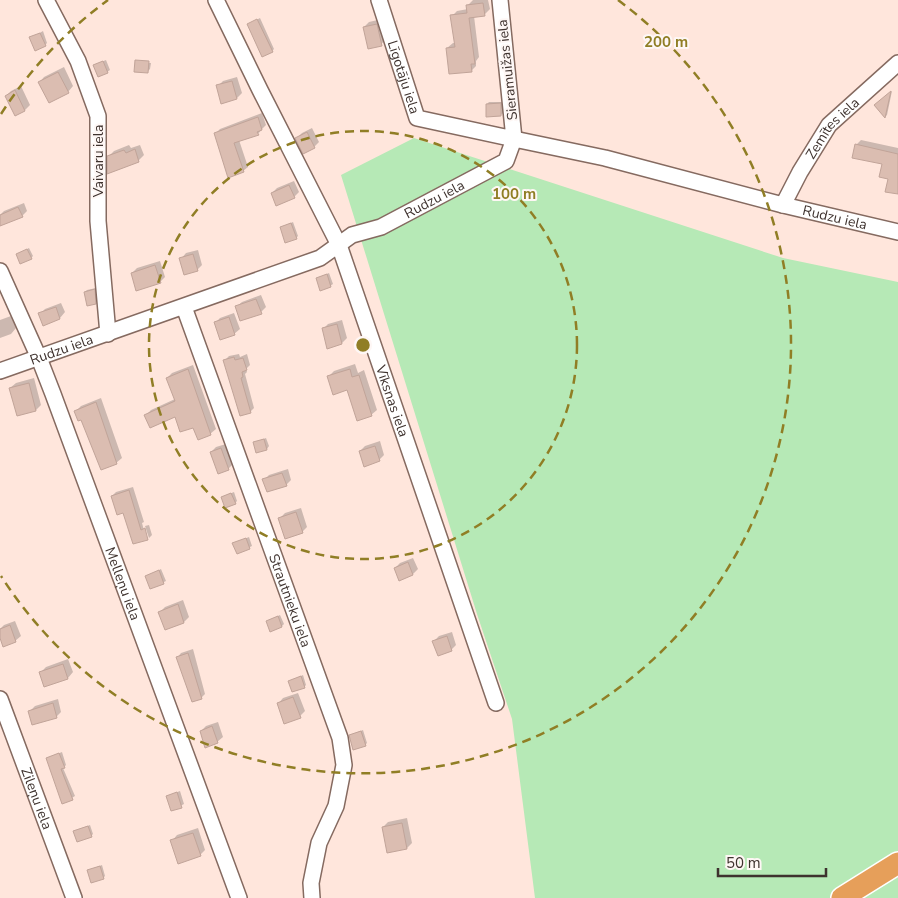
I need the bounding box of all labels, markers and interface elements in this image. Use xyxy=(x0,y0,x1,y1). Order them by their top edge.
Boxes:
street label: Sieramuižas iela xyxy=(493,19,522,121)
text: 200 m xyxy=(644,32,688,52)
street label: Līgotāju iela xyxy=(383,38,424,116)
street label: Zemītes iela xyxy=(801,93,864,163)
street label: Vaivaru iela xyxy=(89,125,108,198)
street label: Rudzu iela xyxy=(401,176,468,223)
text: 100 m xyxy=(492,184,536,204)
street label: Rudzu iela xyxy=(801,201,869,234)
street label: Rudzu iela xyxy=(27,330,96,370)
centre of rings xyxy=(354,336,372,354)
street label: Vīksnas iela xyxy=(371,362,413,439)
street label: Melleņu iela xyxy=(100,544,145,623)
street label: Strautnieku iela xyxy=(264,551,315,650)
street label: Zileņu iela xyxy=(16,765,57,832)
scale bar xyxy=(718,846,826,878)
text: 50 m xyxy=(726,853,761,873)

